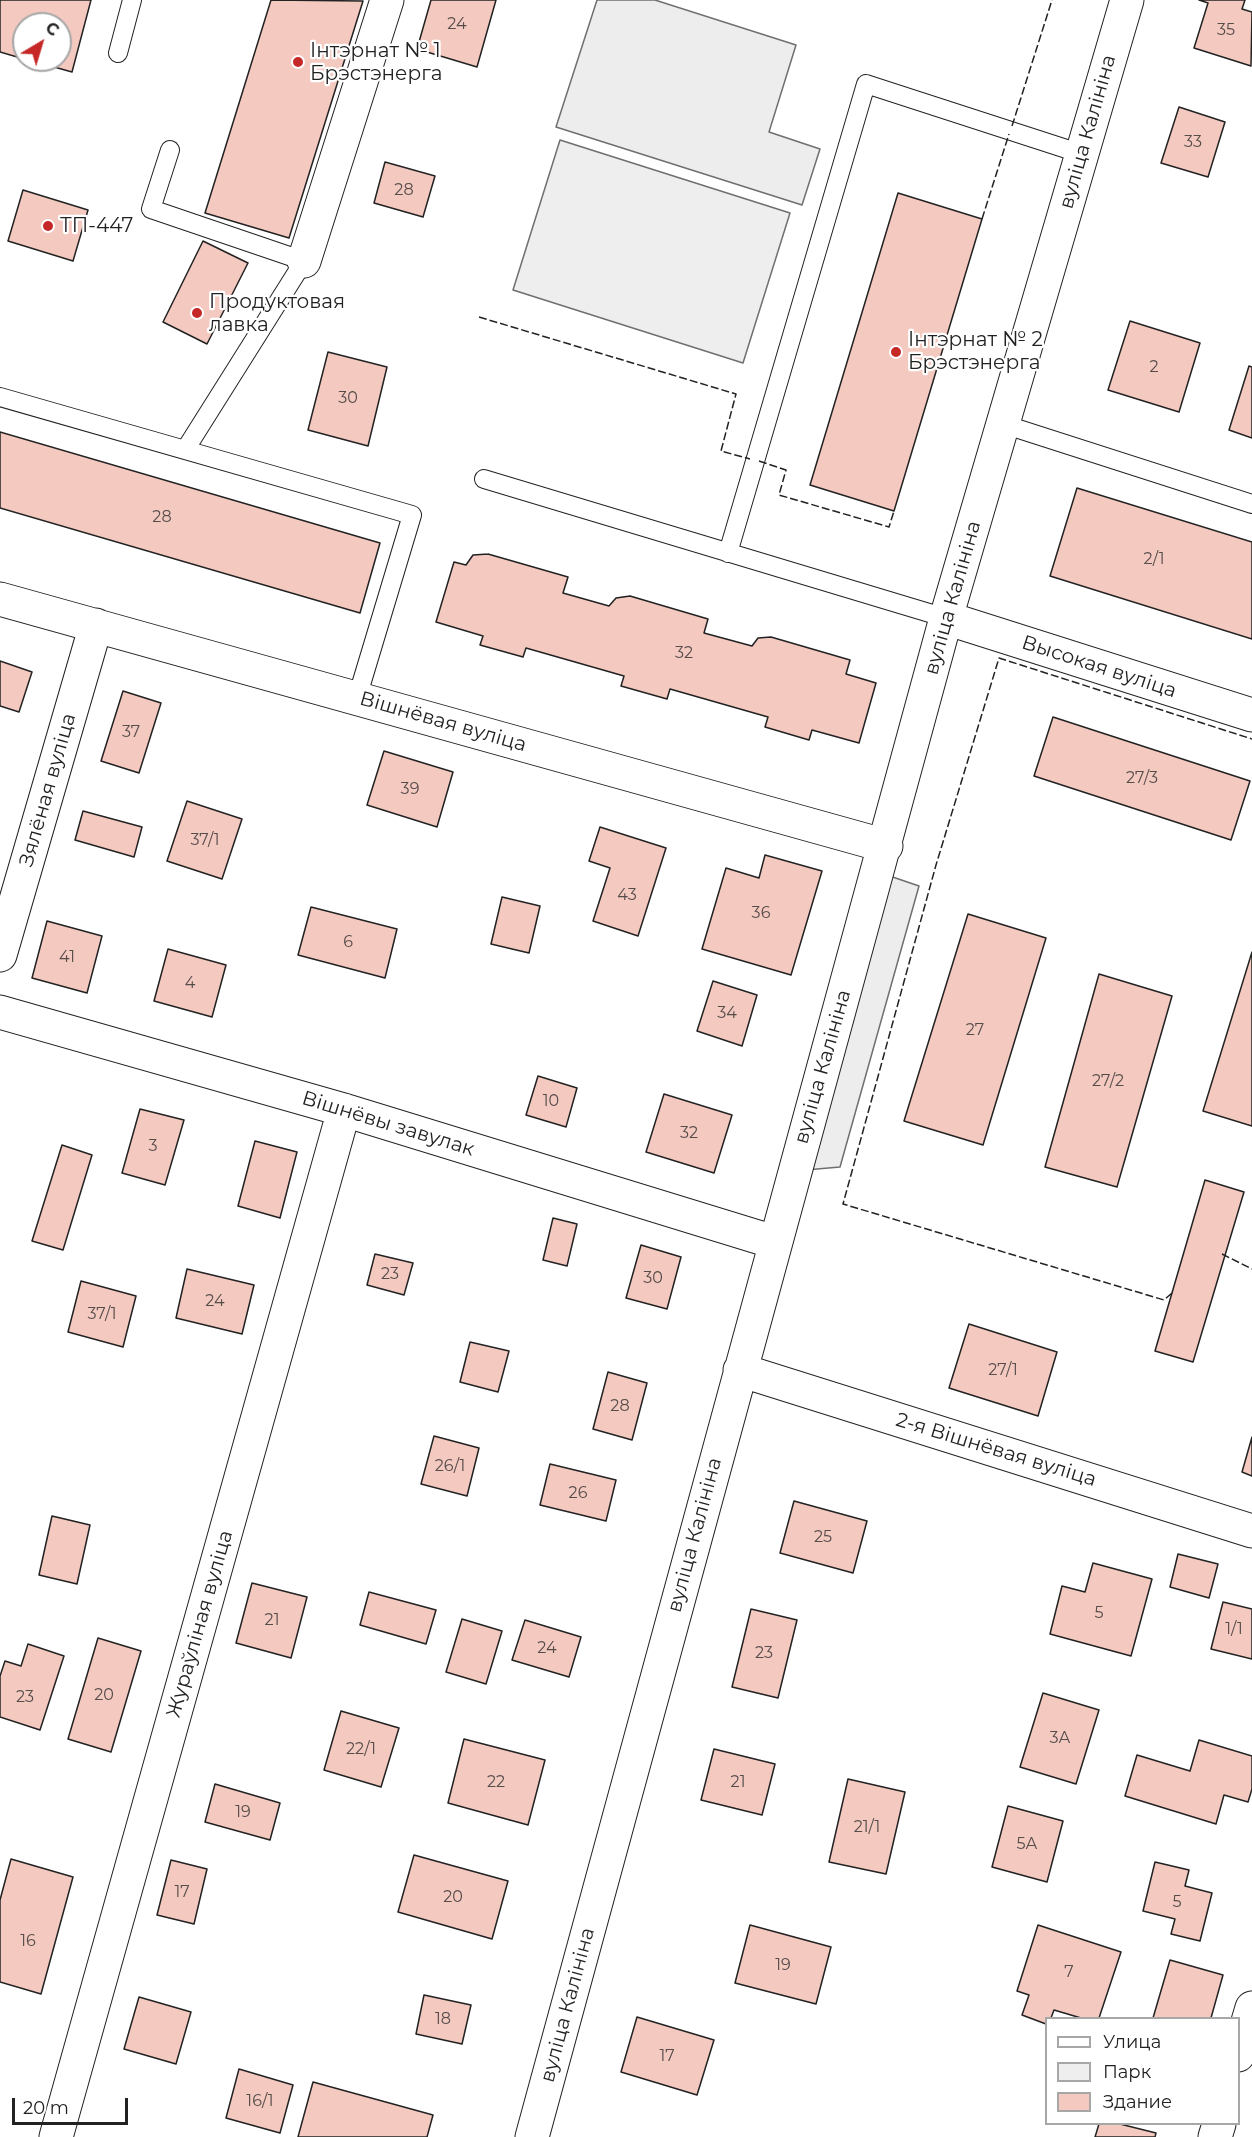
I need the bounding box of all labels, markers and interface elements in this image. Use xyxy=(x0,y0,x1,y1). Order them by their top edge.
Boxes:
north arrow xyxy=(12,12,72,72)
house number: 24 xyxy=(447,14,467,34)
text: С xyxy=(42,18,63,40)
house number: 35 xyxy=(1217,20,1235,40)
place label: Інтэрнат № 1 Брэстэнерга xyxy=(310,39,442,86)
street label: вуліца Калініна xyxy=(1055,52,1121,212)
marker: Інтэрнат № 1 Брэстэнерга xyxy=(291,55,305,69)
house number: 33 xyxy=(1184,132,1202,152)
house number: 28 xyxy=(394,180,414,200)
place label: ТП-447 xyxy=(60,214,133,238)
marker: ТП-447 xyxy=(41,219,55,233)
place label: Продуктовая лавка xyxy=(209,290,345,337)
marker: Продуктовая лавка xyxy=(190,306,204,320)
place label: Інтэрнат № 2 Брэстэнерга xyxy=(908,328,1043,375)
marker: Інтэрнат № 2 Брэстэнерга xyxy=(889,345,903,359)
house number: 2 xyxy=(1149,357,1159,377)
house number: 30 xyxy=(338,388,358,408)
house number: 28 xyxy=(152,507,172,527)
street label: вуліца Калініна xyxy=(920,518,986,678)
house number: 2/1 xyxy=(1144,549,1164,569)
street label: Высокая вуліца xyxy=(1019,631,1179,703)
house number: 32 xyxy=(675,643,693,663)
street label: Вішнёвая вуліца xyxy=(357,687,529,757)
street label: Зялёная вуліца xyxy=(15,711,81,869)
house number: 37 xyxy=(122,722,140,742)
house number: 27/3 xyxy=(1126,768,1158,788)
house number: 39 xyxy=(401,779,419,799)
house number: 37/1 xyxy=(190,830,220,850)
house number: 43 xyxy=(617,885,637,905)
house number: 36 xyxy=(752,903,770,923)
house number: 6 xyxy=(343,932,353,952)
house number: 41 xyxy=(59,947,75,967)
house number: 4 xyxy=(185,973,195,993)
street label: вуліца Калініна xyxy=(790,987,856,1147)
house number: 34 xyxy=(717,1003,737,1023)
house number: 27 xyxy=(966,1020,984,1040)
house number: 27/2 xyxy=(1092,1071,1124,1091)
street label: Вішнёвы завулак xyxy=(299,1086,477,1162)
house number: 10 xyxy=(543,1091,559,1111)
house number: 32 xyxy=(680,1123,698,1143)
house number: 3 xyxy=(148,1136,158,1156)
house number: 23 xyxy=(381,1264,399,1284)
house number: 30 xyxy=(643,1268,663,1288)
house number: 24 xyxy=(205,1291,225,1311)
house number: 37/1 xyxy=(87,1304,117,1324)
house number: 27/1 xyxy=(988,1360,1018,1380)
house number: 28 xyxy=(610,1396,630,1416)
street label: 2-я Вішнёвая вуліца xyxy=(893,1408,1099,1492)
street label: вуліца Калініна xyxy=(663,1455,727,1615)
house number: 26/1 xyxy=(435,1456,465,1476)
house number: 26 xyxy=(569,1483,587,1503)
house number: 25 xyxy=(814,1527,832,1547)
street label: Жураўліная вуліца xyxy=(162,1528,238,1720)
house number: 5 xyxy=(1094,1603,1104,1623)
house number: 21 xyxy=(265,1610,279,1630)
house number: 1/1 xyxy=(1225,1619,1243,1639)
house number: 24 xyxy=(537,1638,557,1658)
house number: 23 xyxy=(755,1643,773,1663)
house number: 20 xyxy=(94,1685,114,1705)
house number: 23 xyxy=(16,1687,34,1707)
house number: 3А xyxy=(1050,1728,1070,1748)
house number: 22/1 xyxy=(346,1739,376,1759)
house number: 22 xyxy=(487,1772,505,1792)
house number: 21 xyxy=(731,1772,745,1792)
house number: 19 xyxy=(235,1802,251,1822)
house number: 21/1 xyxy=(854,1817,880,1837)
house number: 5А xyxy=(1017,1834,1037,1854)
house number: 17 xyxy=(174,1882,190,1902)
house number: 20 xyxy=(443,1887,463,1907)
house number: 5 xyxy=(1172,1892,1182,1912)
street label: вуліца Калініна xyxy=(536,1925,600,2085)
house number: 16 xyxy=(20,1931,36,1951)
house number: 19 xyxy=(775,1955,791,1975)
house number: 7 xyxy=(1064,1962,1074,1982)
house number: 18 xyxy=(435,2009,451,2029)
legend xyxy=(1045,2017,1240,2125)
text: Улица xyxy=(1103,2031,1161,2053)
house number: 17 xyxy=(659,2046,675,2066)
text: Парк xyxy=(1103,2061,1151,2083)
scale bar xyxy=(15,2086,130,2124)
house number: 16/1 xyxy=(246,2091,274,2111)
text: Здание xyxy=(1103,2091,1172,2113)
text: 20 m xyxy=(23,2097,69,2119)

